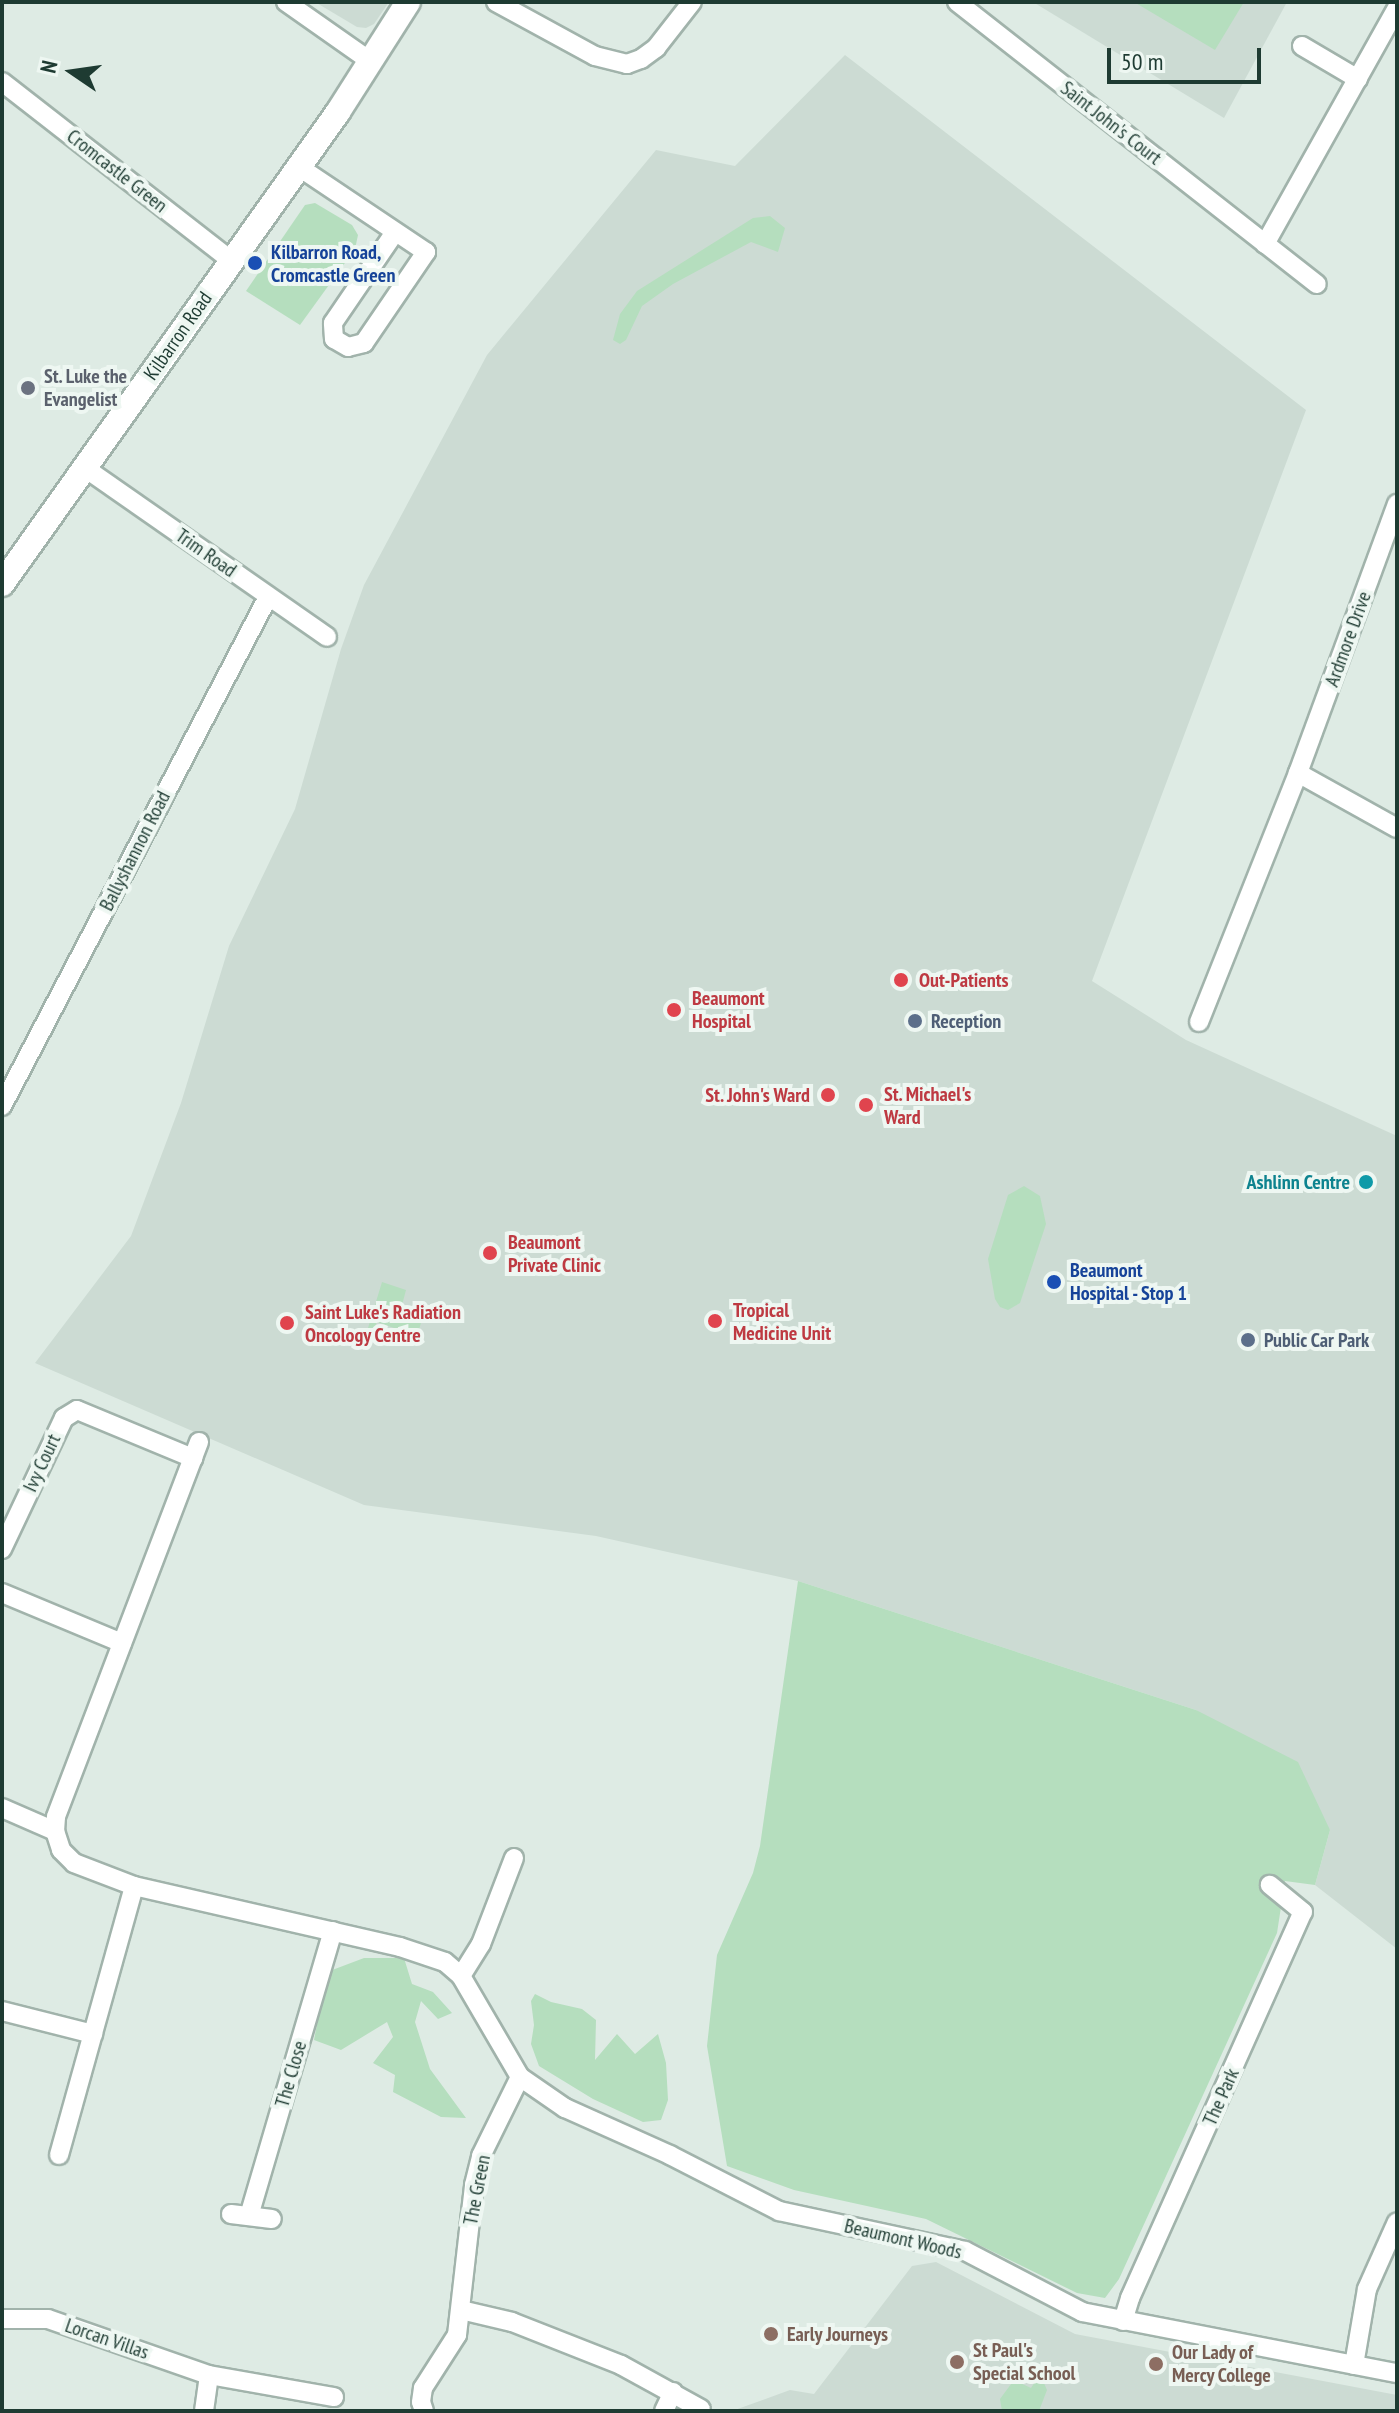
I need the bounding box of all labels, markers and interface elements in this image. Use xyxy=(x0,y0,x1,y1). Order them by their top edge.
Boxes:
north arrow xyxy=(32,32,112,112)
scale bar xyxy=(1111,32,1265,82)
text: 50 m xyxy=(1121,46,1163,77)
text: N xyxy=(34,58,64,76)
street label: Saint John's Court xyxy=(1056,76,1166,170)
street label: Cromcastle Green xyxy=(62,124,172,218)
place label: Kilbarron Road, Cromcastle Green xyxy=(271,240,396,287)
marker: Kilbarron Road, Cromcastle Green xyxy=(246,254,264,272)
street label: Kilbarron Road xyxy=(139,287,217,385)
place label: St. Luke the Evangelist xyxy=(44,364,128,411)
marker: St. Luke the Evangelist xyxy=(19,379,37,397)
street label: Trim Road xyxy=(171,524,241,582)
street label: Ardmore Drive xyxy=(1320,588,1376,690)
street label: Ballyshannon Road xyxy=(95,787,175,915)
place label: Out-Patients xyxy=(919,968,1009,992)
marker: Out-Patients xyxy=(890,969,912,991)
place label: Beaumont Hospital xyxy=(692,986,764,1033)
marker: Beaumont Hospital xyxy=(663,999,685,1021)
place label: Reception xyxy=(931,1009,1001,1033)
marker: Reception xyxy=(906,1012,924,1030)
place label: St. Michael's Ward xyxy=(884,1082,972,1129)
place label: St. John's Ward xyxy=(704,1083,810,1107)
marker: St. John's Ward xyxy=(817,1084,839,1106)
marker: St. Michael's Ward xyxy=(855,1094,877,1116)
place label: Ashlinn Centre xyxy=(1246,1170,1350,1194)
marker: Ashlinn Centre xyxy=(1357,1173,1375,1191)
place label: Beaumont Private Clinic xyxy=(508,1230,601,1277)
marker: Beaumont Private Clinic xyxy=(479,1242,501,1264)
place label: Beaumont Hospital - Stop 1 xyxy=(1070,1258,1189,1305)
marker: Beaumont Hospital - Stop 1 xyxy=(1045,1273,1063,1291)
place label: Tropical Medicine Unit xyxy=(733,1298,831,1345)
place label: Saint Luke's Radiation Oncology Centre xyxy=(305,1300,461,1347)
marker: Tropical Medicine Unit xyxy=(704,1310,726,1332)
marker: Saint Luke's Radiation Oncology Centre xyxy=(276,1312,298,1334)
place label: Public Car Park xyxy=(1264,1328,1370,1352)
marker: Public Car Park xyxy=(1239,1331,1257,1349)
street label: Ivy Court xyxy=(18,1430,66,1496)
street label: The Close xyxy=(270,2038,312,2110)
street label: The Park xyxy=(1198,2065,1244,2129)
street label: The Green xyxy=(458,2153,496,2227)
street label: Beaumont Woods xyxy=(842,2214,964,2264)
street label: Lorcan Villas xyxy=(62,2313,152,2365)
place label: Early Journeys xyxy=(787,2322,888,2346)
marker: Early Journeys xyxy=(762,2325,780,2343)
place label: St Paul's Special School xyxy=(973,2338,1075,2385)
place label: Our Lady of Mercy College xyxy=(1172,2340,1272,2387)
marker: St Paul's Special School xyxy=(948,2353,966,2371)
marker: Our Lady of Mercy College xyxy=(1147,2355,1165,2373)

